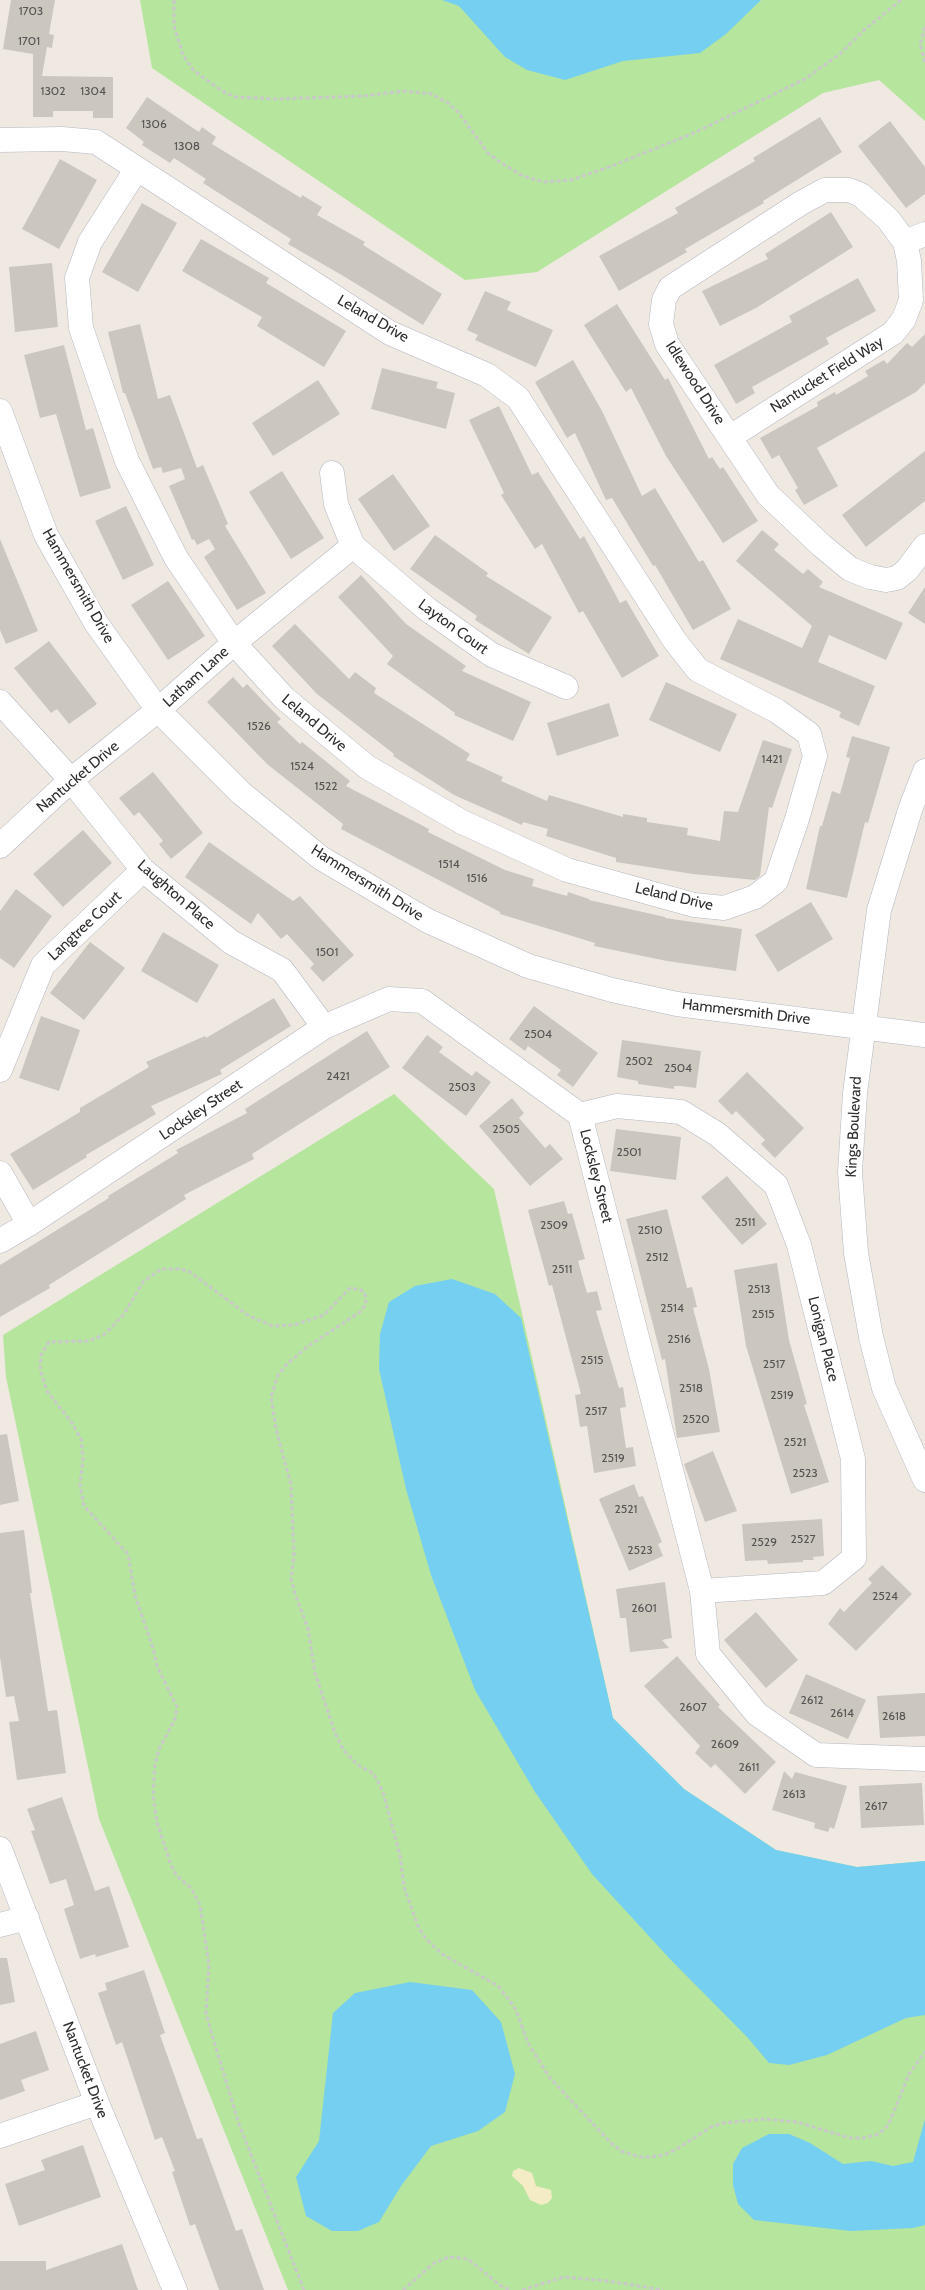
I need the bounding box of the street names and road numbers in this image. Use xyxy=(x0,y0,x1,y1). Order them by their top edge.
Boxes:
street label: Leland Drive xyxy=(334,291,412,347)
street label: Nantucket Field Way xyxy=(767,333,887,417)
street label: Idlewood Drive xyxy=(661,338,729,428)
street label: Hammersmith Drive xyxy=(38,526,118,646)
street label: Layton Court xyxy=(415,596,491,658)
street label: Latham Lane xyxy=(159,643,233,711)
street label: Leland Drive xyxy=(278,691,350,755)
street label: Nantucket Drive xyxy=(33,737,123,817)
street label: Hammersmith Drive xyxy=(307,841,427,925)
street label: Laughton Place xyxy=(134,856,218,934)
street label: Leland Drive xyxy=(633,879,715,915)
street label: Langtree Court xyxy=(45,887,125,965)
street label: Hammersmith Drive xyxy=(681,995,811,1029)
street label: Locksley Street xyxy=(156,1076,246,1144)
street label: Kings Boulevard xyxy=(842,1076,866,1178)
street label: Locksley Street xyxy=(576,1127,616,1225)
street label: Lonigan Place xyxy=(804,1294,842,1384)
street label: Nantucket Drive xyxy=(58,2019,112,2121)

